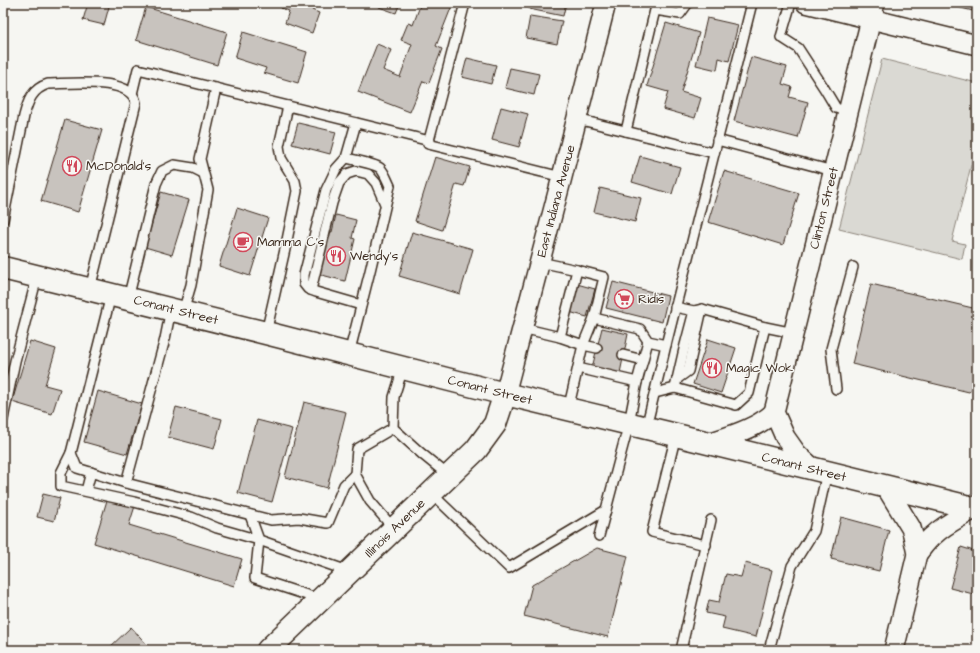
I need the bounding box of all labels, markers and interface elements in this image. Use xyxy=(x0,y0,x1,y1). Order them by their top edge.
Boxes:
street label: East Indiana Avenue xyxy=(532,143,580,259)
restaurant icon: McDonald's xyxy=(61,155,83,177)
place label: McDonald's xyxy=(86,157,152,175)
street label: Clinton Street xyxy=(805,164,843,251)
cafe icon: Mamma C's xyxy=(232,231,254,253)
place label: Mamma C's xyxy=(257,233,325,251)
restaurant icon: Wendy's xyxy=(325,245,347,267)
place label: Wendy's xyxy=(350,247,399,266)
supermarket icon: Ridis xyxy=(613,288,635,310)
place label: Ridis xyxy=(638,290,665,308)
street label: Conant Street xyxy=(132,291,221,329)
restaurant icon: Magic Wok xyxy=(701,357,723,379)
place label: Magic Wok xyxy=(726,359,793,378)
street label: Conant Street xyxy=(446,371,535,409)
street label: Conant Street xyxy=(760,448,849,486)
street label: Illinois Avenue xyxy=(361,495,429,561)

